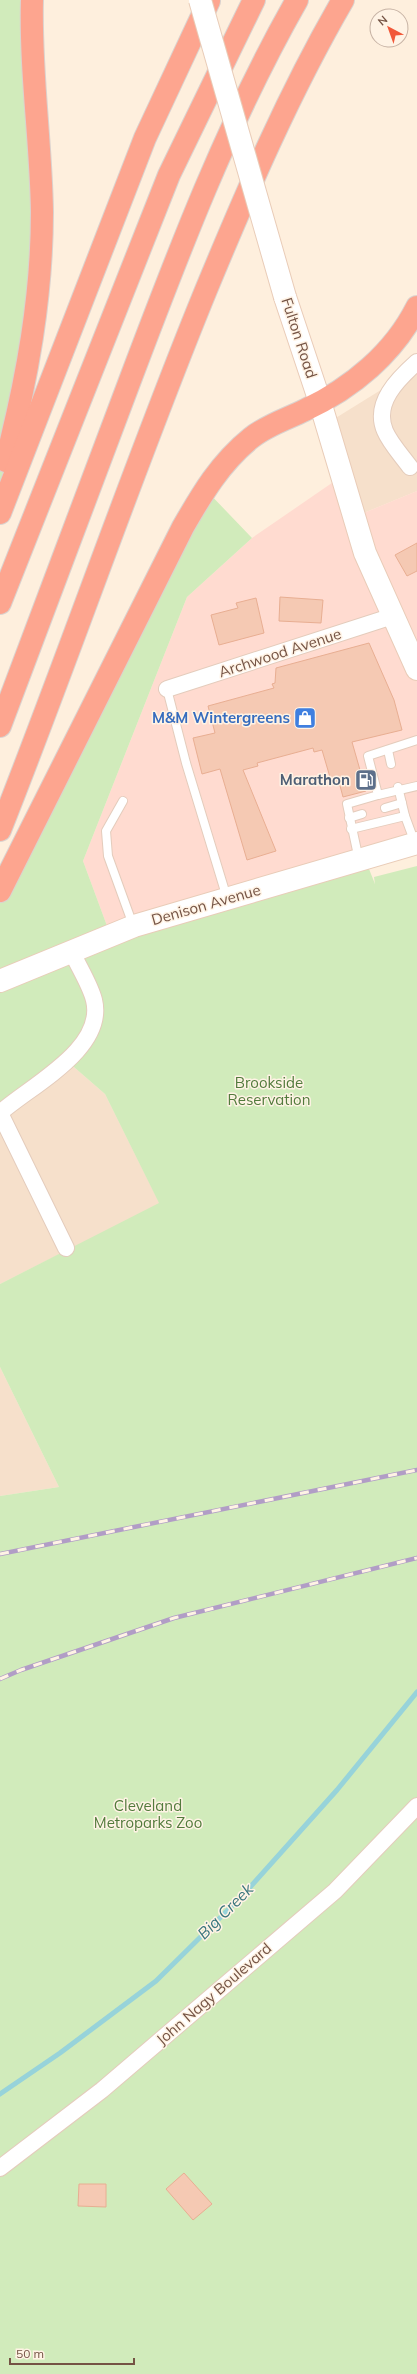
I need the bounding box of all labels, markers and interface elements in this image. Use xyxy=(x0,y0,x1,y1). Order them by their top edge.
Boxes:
north arrow xyxy=(369,8,409,48)
text: N xyxy=(375,12,390,28)
street label: Fulton Road xyxy=(278,295,321,381)
street label: Archwood Avenue xyxy=(216,624,344,681)
shop icon: M&M Wintergreens xyxy=(292,705,318,731)
place label: M&M Wintergreens xyxy=(152,708,290,727)
fuel station icon: Marathon xyxy=(353,767,379,793)
place label: Marathon xyxy=(280,770,350,789)
street label: Denison Avenue xyxy=(149,880,263,929)
park label: Brookside Reservation xyxy=(228,1073,310,1109)
park label: Cleveland Metroparks Zoo xyxy=(94,1796,202,1832)
water label: Big Creek xyxy=(193,1878,258,1943)
street label: John Nagy Boulevard xyxy=(152,1938,275,2049)
scale bar xyxy=(10,2340,134,2366)
text: 50 m xyxy=(16,2346,44,2361)

